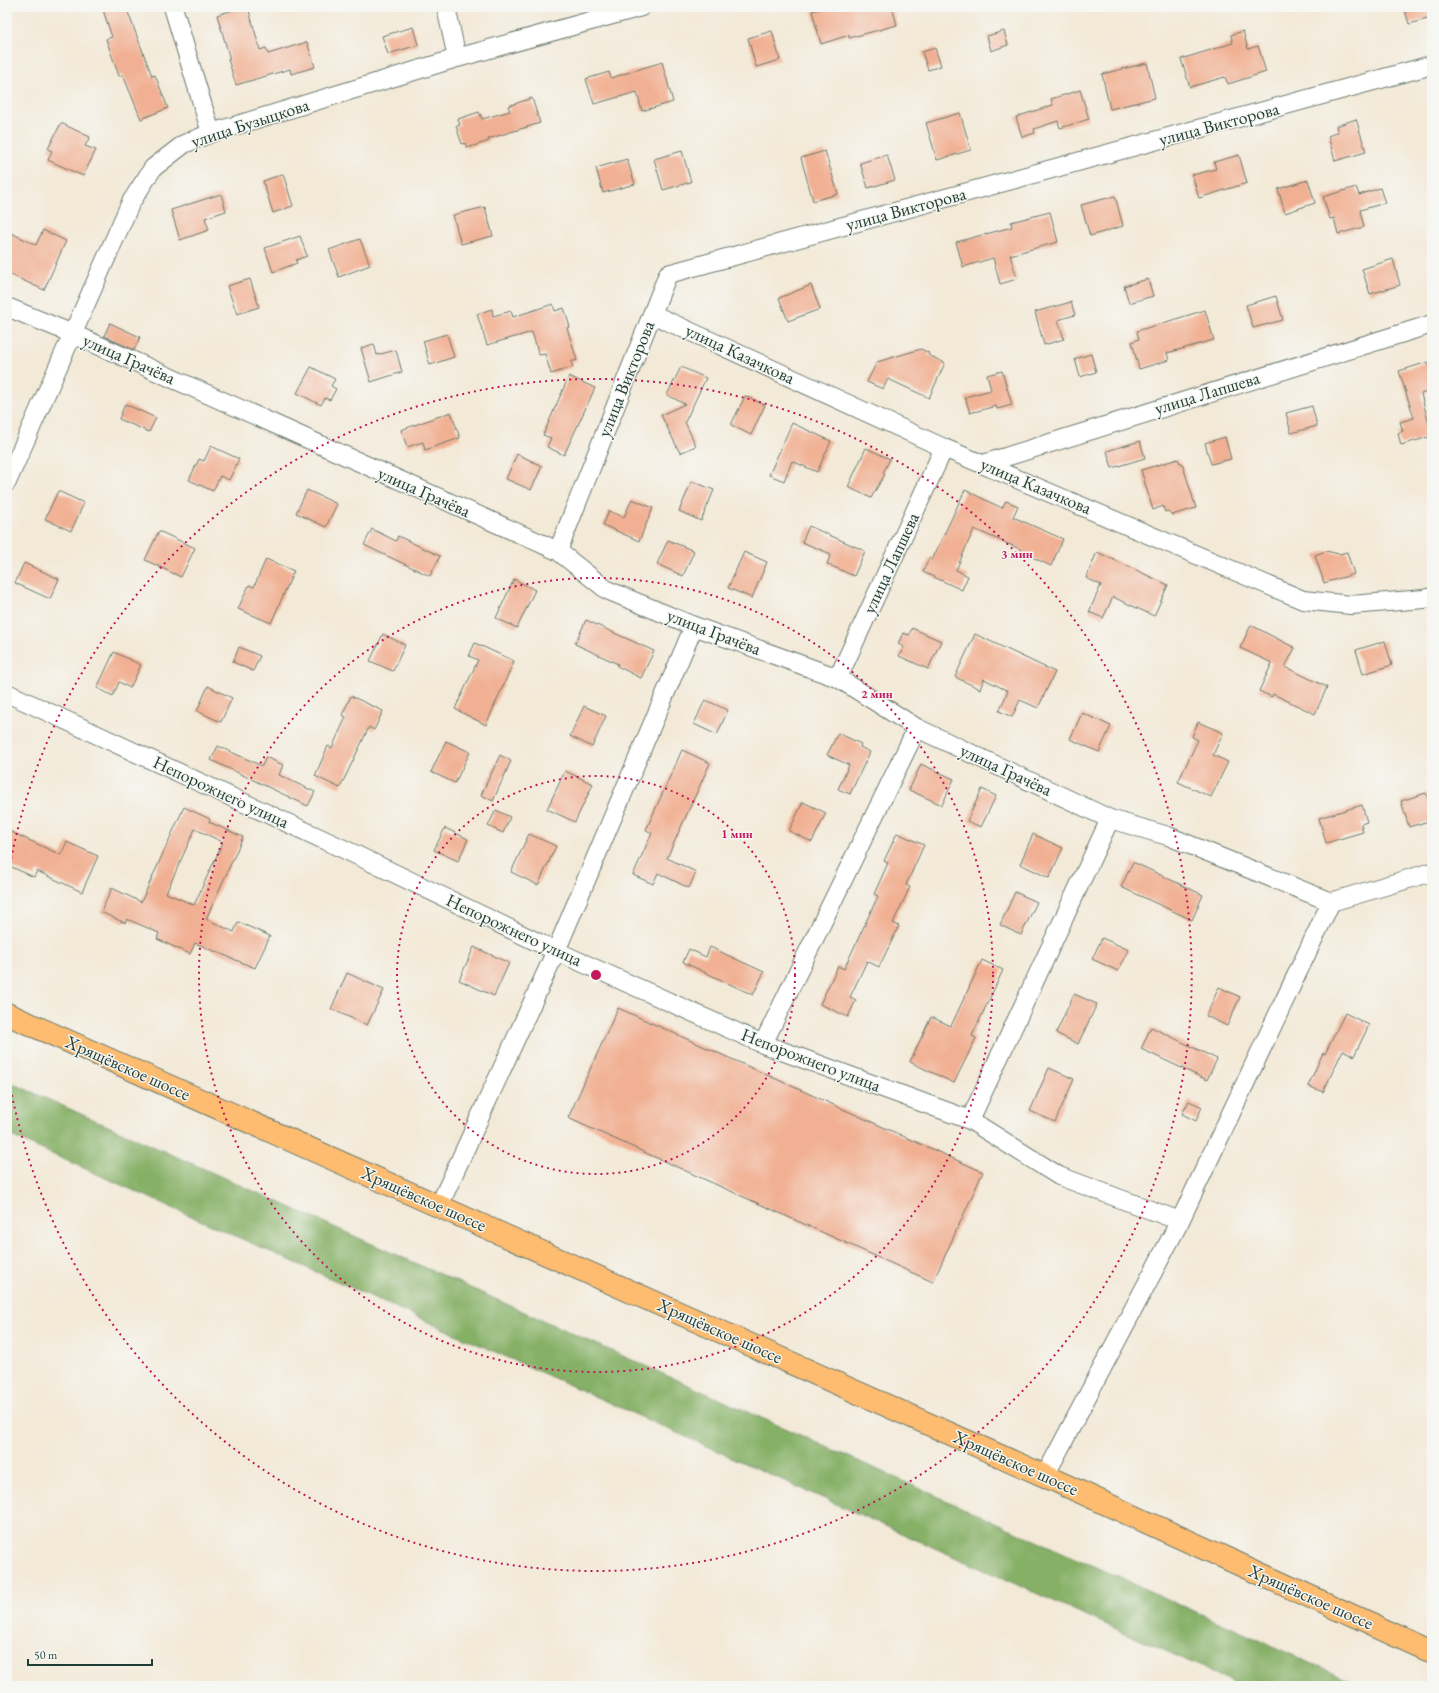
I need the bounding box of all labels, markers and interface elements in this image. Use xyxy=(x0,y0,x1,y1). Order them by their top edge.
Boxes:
street label: улица Бузыцкова xyxy=(188,92,313,152)
street label: улица Викторова xyxy=(1156,96,1282,151)
street label: улица Викторова xyxy=(843,181,969,236)
street label: улица Викторова xyxy=(592,316,660,440)
street label: улица Казачкова xyxy=(682,318,799,389)
street label: улица Грачёва xyxy=(79,328,180,389)
street label: улица Лапшева xyxy=(1151,365,1263,419)
street label: улица Казачкова xyxy=(977,452,1096,520)
street label: улица Грачёва xyxy=(374,461,475,522)
street label: улица Лапшева xyxy=(857,508,924,617)
text: 3 мин xyxy=(1001,546,1033,562)
street label: улица Грачёва xyxy=(664,603,765,660)
text: 2 мин xyxy=(861,686,893,702)
street label: улица Грачёва xyxy=(957,738,1057,801)
street label: Непорожнего улица xyxy=(150,750,294,833)
text: 1 мин xyxy=(721,826,753,842)
street label: Непорожнего улица xyxy=(443,888,587,971)
centre of rings xyxy=(589,968,603,982)
street label: Непорожнего улица xyxy=(738,1022,885,1097)
street label: Хрящёвское шоссе xyxy=(61,1029,194,1105)
street label: Хрящёвское шоссе xyxy=(357,1160,490,1236)
street label: Хрящёвское шоссе xyxy=(653,1292,786,1368)
street label: Хрящёвское шоссе xyxy=(949,1424,1082,1500)
street label: Хрящёвское шоссе xyxy=(1244,1558,1377,1634)
scale bar xyxy=(28,1641,152,1667)
text: 50 m xyxy=(34,1647,58,1663)

